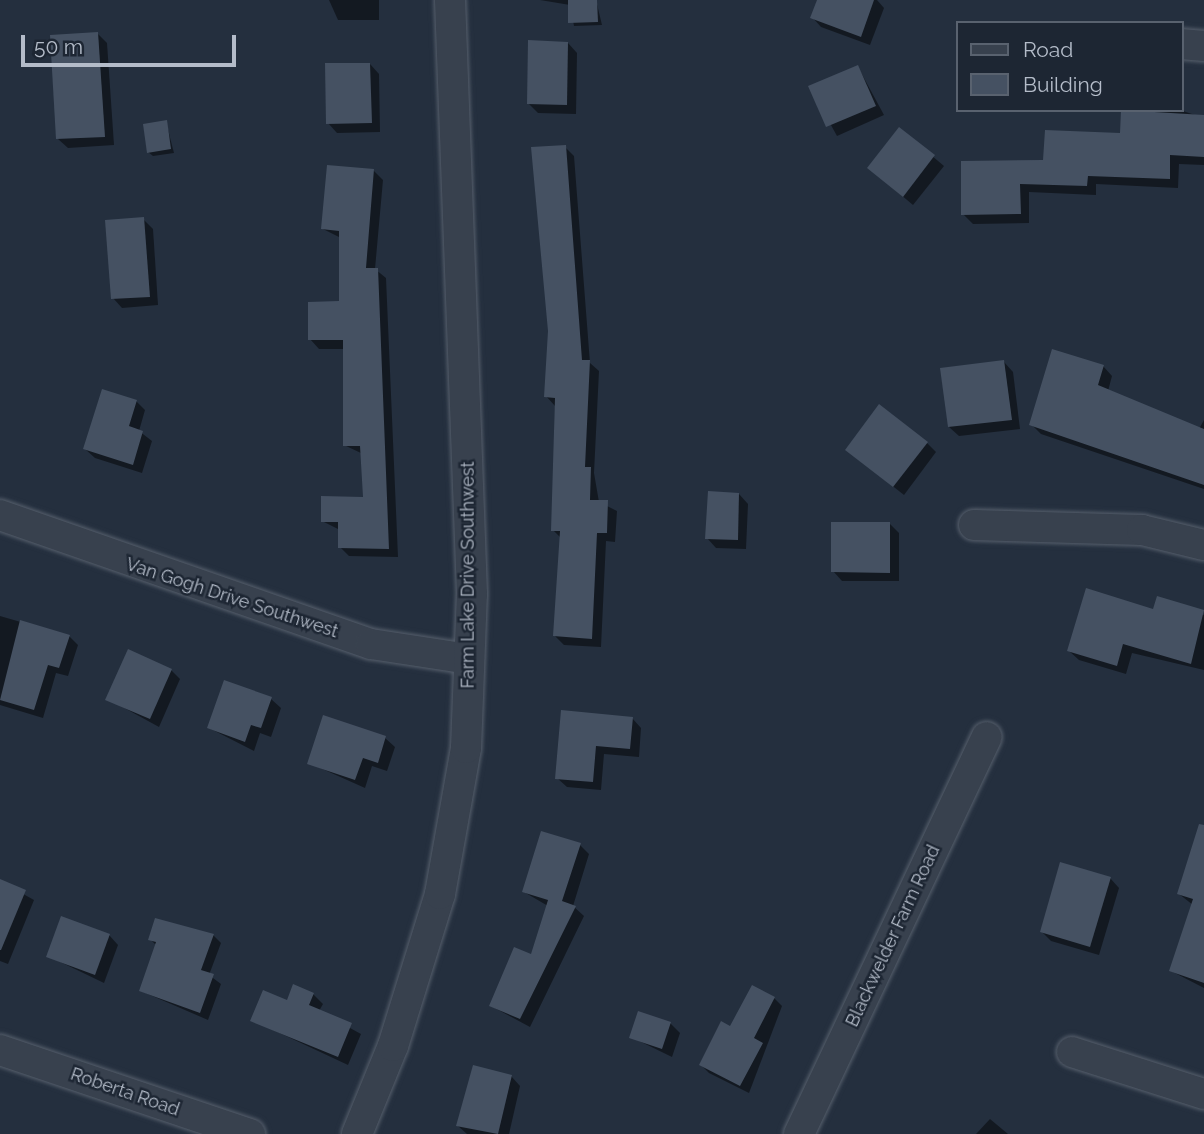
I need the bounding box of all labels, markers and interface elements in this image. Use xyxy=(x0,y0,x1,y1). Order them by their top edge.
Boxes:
scale bar xyxy=(24,21,240,65)
legend xyxy=(956,21,1183,112)
text: 50 m xyxy=(34,34,83,59)
text: Road xyxy=(1023,37,1073,62)
text: Building xyxy=(1023,72,1103,97)
street label: Farm Lake Drive Southwest xyxy=(457,462,479,688)
street label: Van Gogh Drive Southwest xyxy=(123,553,341,643)
street label: Blackwelder Farm Road xyxy=(841,842,945,1030)
street label: Roberta Road xyxy=(68,1063,182,1121)

